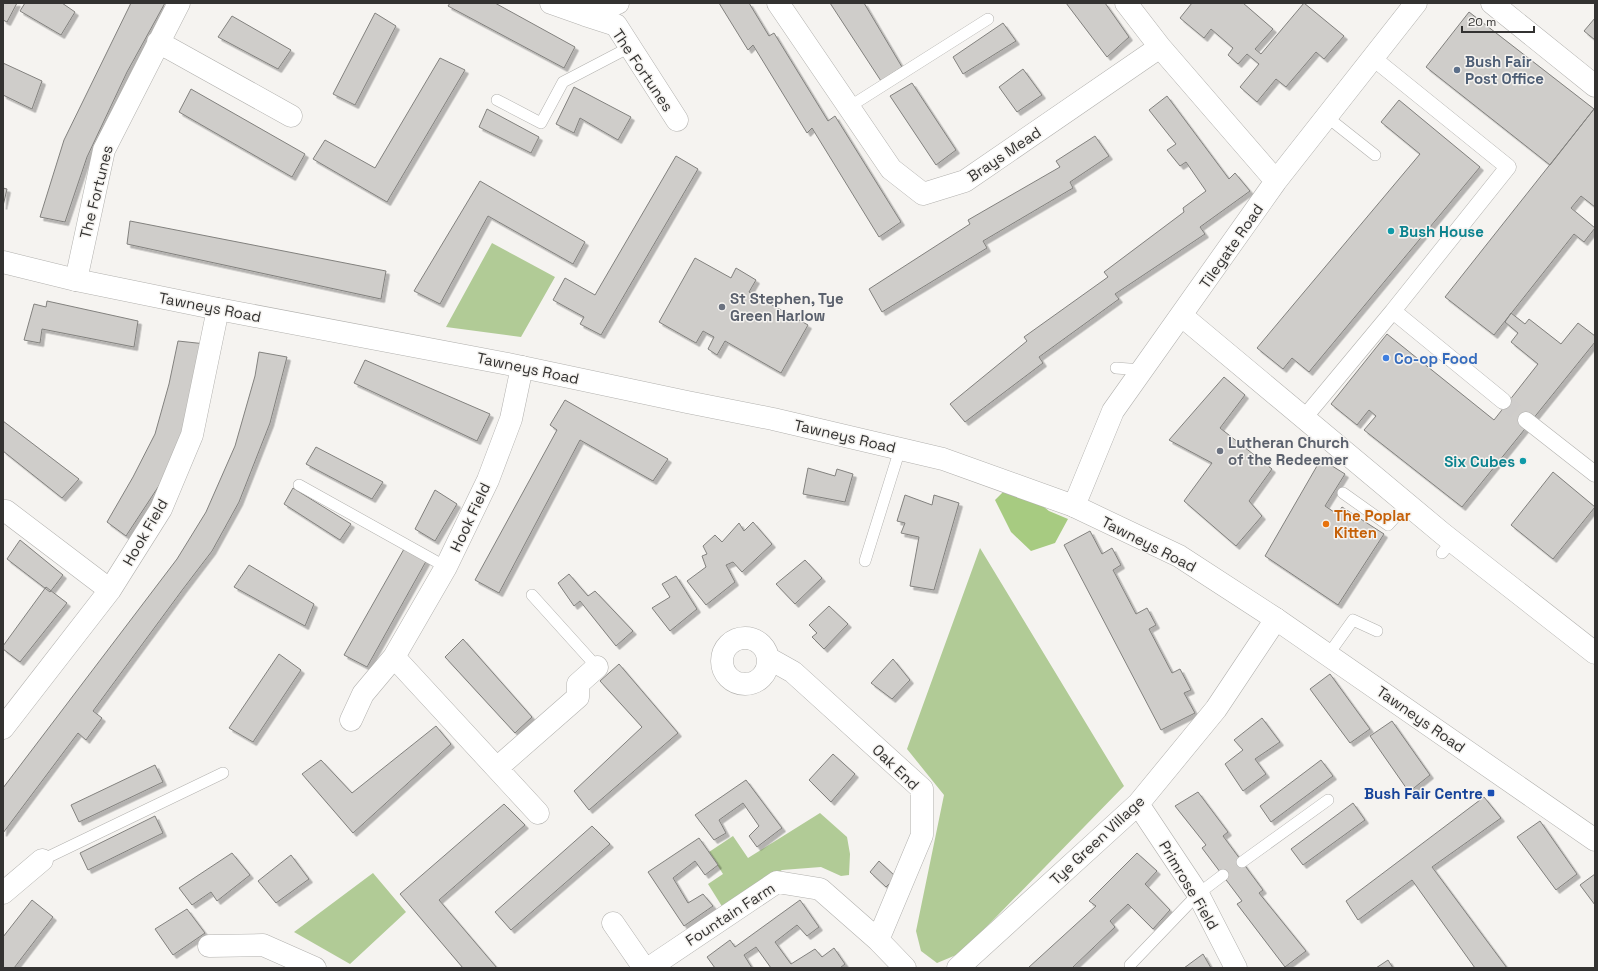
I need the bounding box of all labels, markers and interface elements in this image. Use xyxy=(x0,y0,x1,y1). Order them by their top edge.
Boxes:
scale bar xyxy=(1462,8,1534,34)
text: 20 m xyxy=(1468,14,1496,30)
street label: The Fortunes xyxy=(608,25,678,115)
place label: Bush Fair Post Office xyxy=(1465,52,1544,88)
marker: Bush Fair Post Office xyxy=(1452,65,1462,75)
street label: Brays Mead xyxy=(964,122,1044,186)
street label: The Fortunes xyxy=(75,143,117,241)
street label: Tilegate Road xyxy=(1195,200,1267,292)
place label: Bush House xyxy=(1399,222,1484,241)
marker: Bush House xyxy=(1386,226,1396,236)
street label: Tawneys Road xyxy=(157,288,263,326)
place label: St Stephen, Tye Green Harlow xyxy=(730,289,844,325)
marker: St Stephen, Tye Green Harlow xyxy=(717,302,727,312)
street label: Tawneys Road xyxy=(475,348,581,388)
place label: Co-op Food xyxy=(1394,349,1478,368)
marker: Co-op Food xyxy=(1381,353,1391,363)
street label: Tawneys Road xyxy=(792,415,898,457)
place label: Lutheran Church of the Redeemer xyxy=(1228,433,1349,469)
marker: Lutheran Church of the Redeemer xyxy=(1215,446,1225,456)
place label: Six Cubes xyxy=(1444,452,1515,471)
marker: Six Cubes xyxy=(1518,456,1528,466)
street label: Hook Field xyxy=(446,479,494,555)
street label: Hook Field xyxy=(118,495,172,569)
place label: The Poplar Kitten xyxy=(1334,506,1411,542)
street label: Tawneys Road xyxy=(1098,512,1200,576)
marker: The Poplar Kitten xyxy=(1321,519,1331,529)
street label: Tawneys Road xyxy=(1373,681,1469,757)
street label: Oak End xyxy=(869,740,923,794)
place label: Bush Fair Centre xyxy=(1364,784,1483,803)
marker: Bush Fair Centre xyxy=(1486,788,1496,798)
street label: Tye Green Village xyxy=(1046,791,1148,889)
street label: Primrose Field xyxy=(1155,837,1223,933)
street label: Fountain Farm xyxy=(682,878,778,950)

